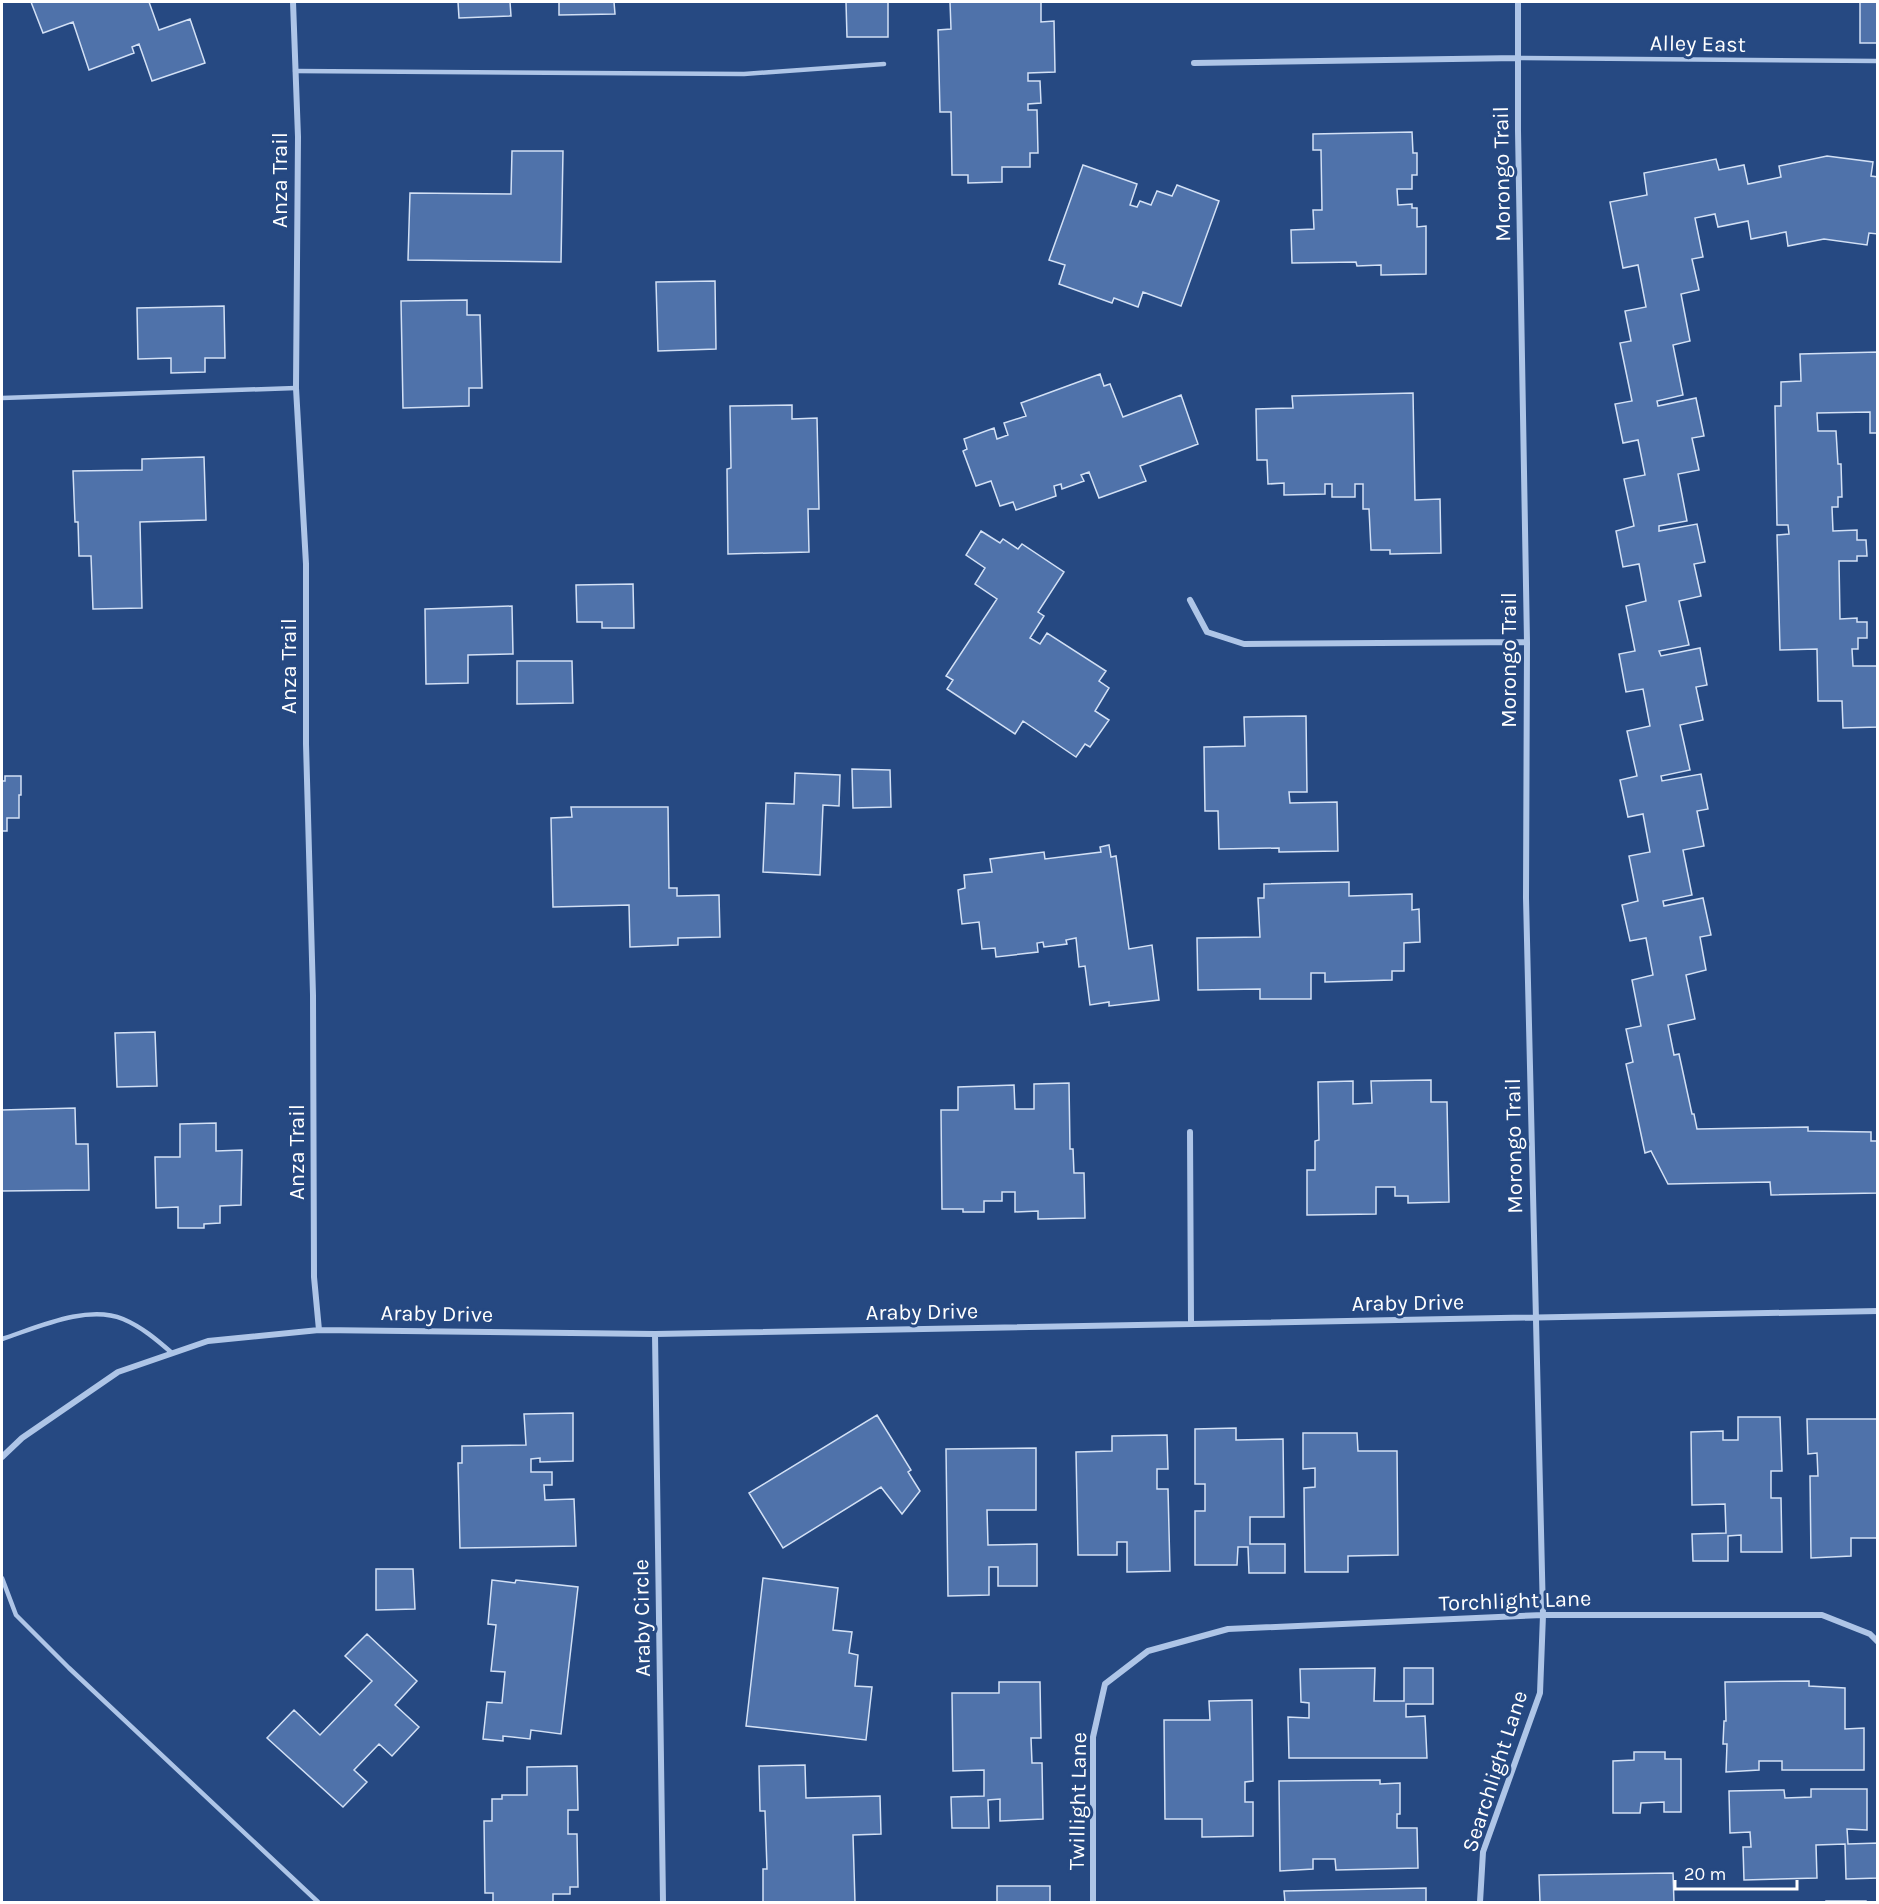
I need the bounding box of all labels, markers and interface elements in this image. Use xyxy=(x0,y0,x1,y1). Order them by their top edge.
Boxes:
street label: Alley East xyxy=(1650,30,1746,58)
street label: Morongo Trail xyxy=(1488,106,1516,242)
street label: Anza Trail xyxy=(267,132,293,228)
street label: Morongo Trail xyxy=(1496,592,1522,728)
street label: Anza Trail xyxy=(276,618,302,714)
street label: Morongo Trail xyxy=(1500,1078,1528,1214)
street label: Anza Trail xyxy=(284,1104,310,1200)
street label: Araby Drive xyxy=(1352,1289,1465,1317)
street label: Araby Drive xyxy=(866,1298,979,1326)
street label: Araby Drive xyxy=(380,1300,493,1328)
street label: Araby Circle xyxy=(628,1559,656,1677)
street label: Torchlight Lane xyxy=(1438,1585,1592,1617)
street label: Searchlight Lane xyxy=(1457,1687,1533,1855)
street label: Twillight Lane xyxy=(1064,1732,1092,1870)
scale bar xyxy=(1675,1853,1796,1891)
text: 20 m xyxy=(1684,1863,1726,1885)

